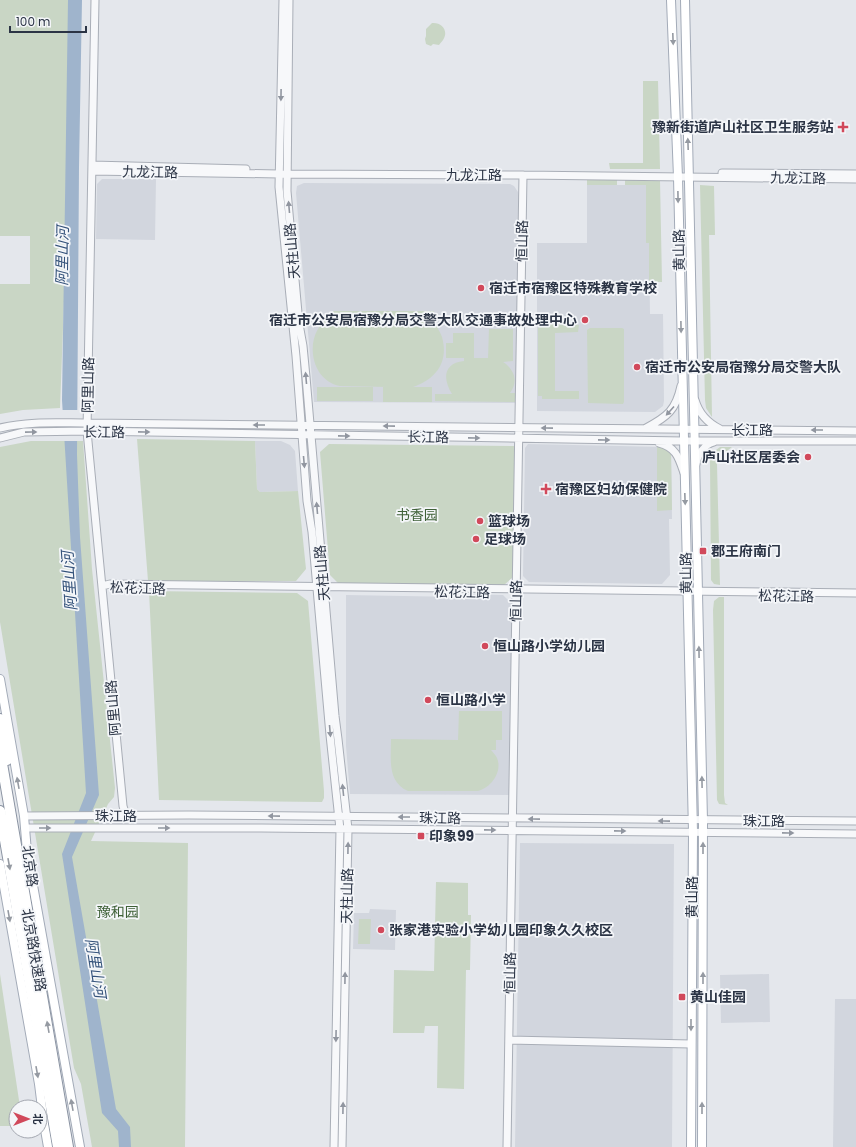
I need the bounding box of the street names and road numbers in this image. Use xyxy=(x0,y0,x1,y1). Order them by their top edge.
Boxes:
street label: 九龙江路 xyxy=(122,162,178,182)
street label: 九龙江路 xyxy=(446,165,502,185)
street label: 九龙江路 xyxy=(770,168,826,188)
street label: 恒山路 xyxy=(512,220,532,262)
street label: 天柱山路 xyxy=(280,222,304,280)
street label: 黄山路 xyxy=(669,229,689,271)
street label: 阿里山路 xyxy=(78,357,98,413)
street label: 长江路 xyxy=(731,420,773,440)
street label: 长江路 xyxy=(83,422,125,442)
street label: 长江路 xyxy=(407,427,449,447)
street label: 天柱山路 xyxy=(310,544,334,602)
street label: 黄山路 xyxy=(676,552,696,594)
street label: 松花江路 xyxy=(110,577,166,599)
street label: 恒山路 xyxy=(506,580,526,622)
street label: 松花江路 xyxy=(434,582,490,602)
street label: 松花江路 xyxy=(758,586,814,606)
street label: 阿里山路 xyxy=(101,679,125,737)
street label: 珠江路 xyxy=(95,806,137,826)
street label: 珠江路 xyxy=(419,808,461,828)
street label: 珠江路 xyxy=(743,811,785,831)
street label: 北京路 xyxy=(17,844,43,888)
street label: 天柱山路 xyxy=(337,868,357,924)
street label: 黄山路 xyxy=(682,876,702,918)
street label: 北京路快速路 xyxy=(17,907,51,993)
street label: 恒山路 xyxy=(500,952,520,994)

